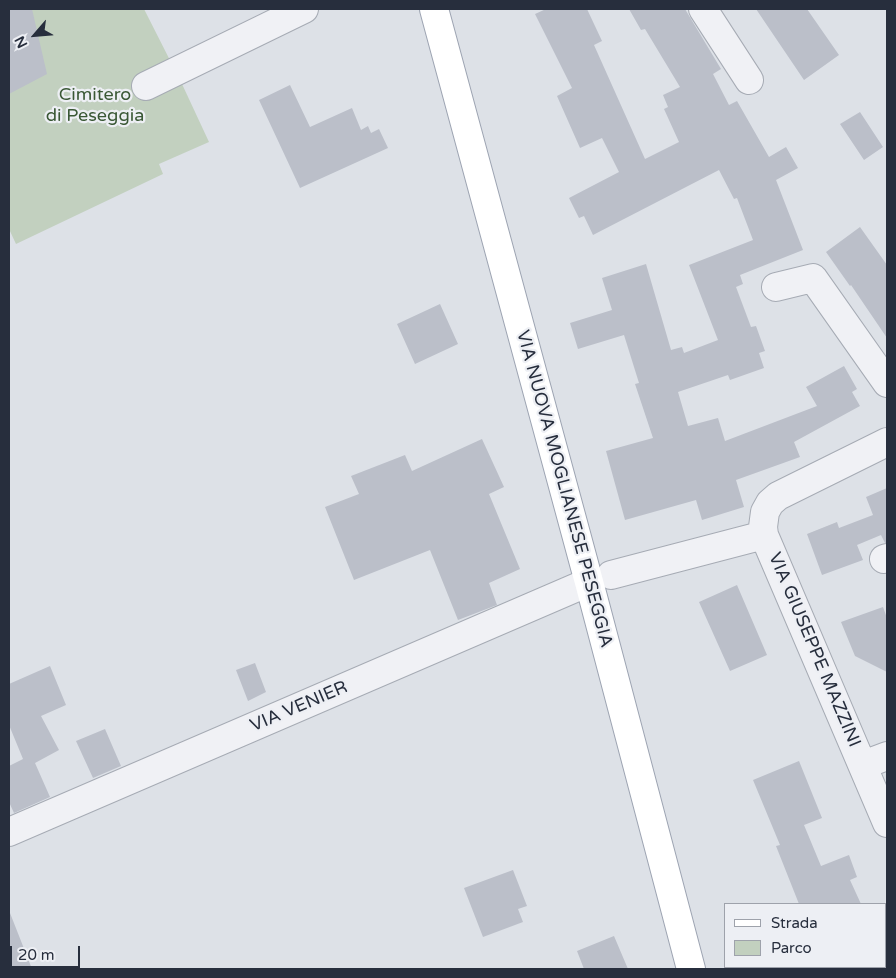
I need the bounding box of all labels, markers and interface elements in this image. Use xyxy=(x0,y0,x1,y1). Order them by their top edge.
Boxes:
north arrow xyxy=(10,10,60,60)
text: N xyxy=(11,33,31,51)
park label: Cimitero di Peseggia xyxy=(46,84,144,126)
street label: VIA NUOVA MOGLIANESE PESEGGIA xyxy=(511,328,617,650)
street label: VIA GIUSEPPE MAZZINI xyxy=(763,549,865,751)
street label: VIA VENIER xyxy=(247,677,351,737)
legend xyxy=(724,903,886,968)
text: Strada xyxy=(771,914,818,932)
scale bar xyxy=(12,936,82,968)
text: Parco xyxy=(771,939,812,957)
text: 20 m xyxy=(18,946,55,964)

